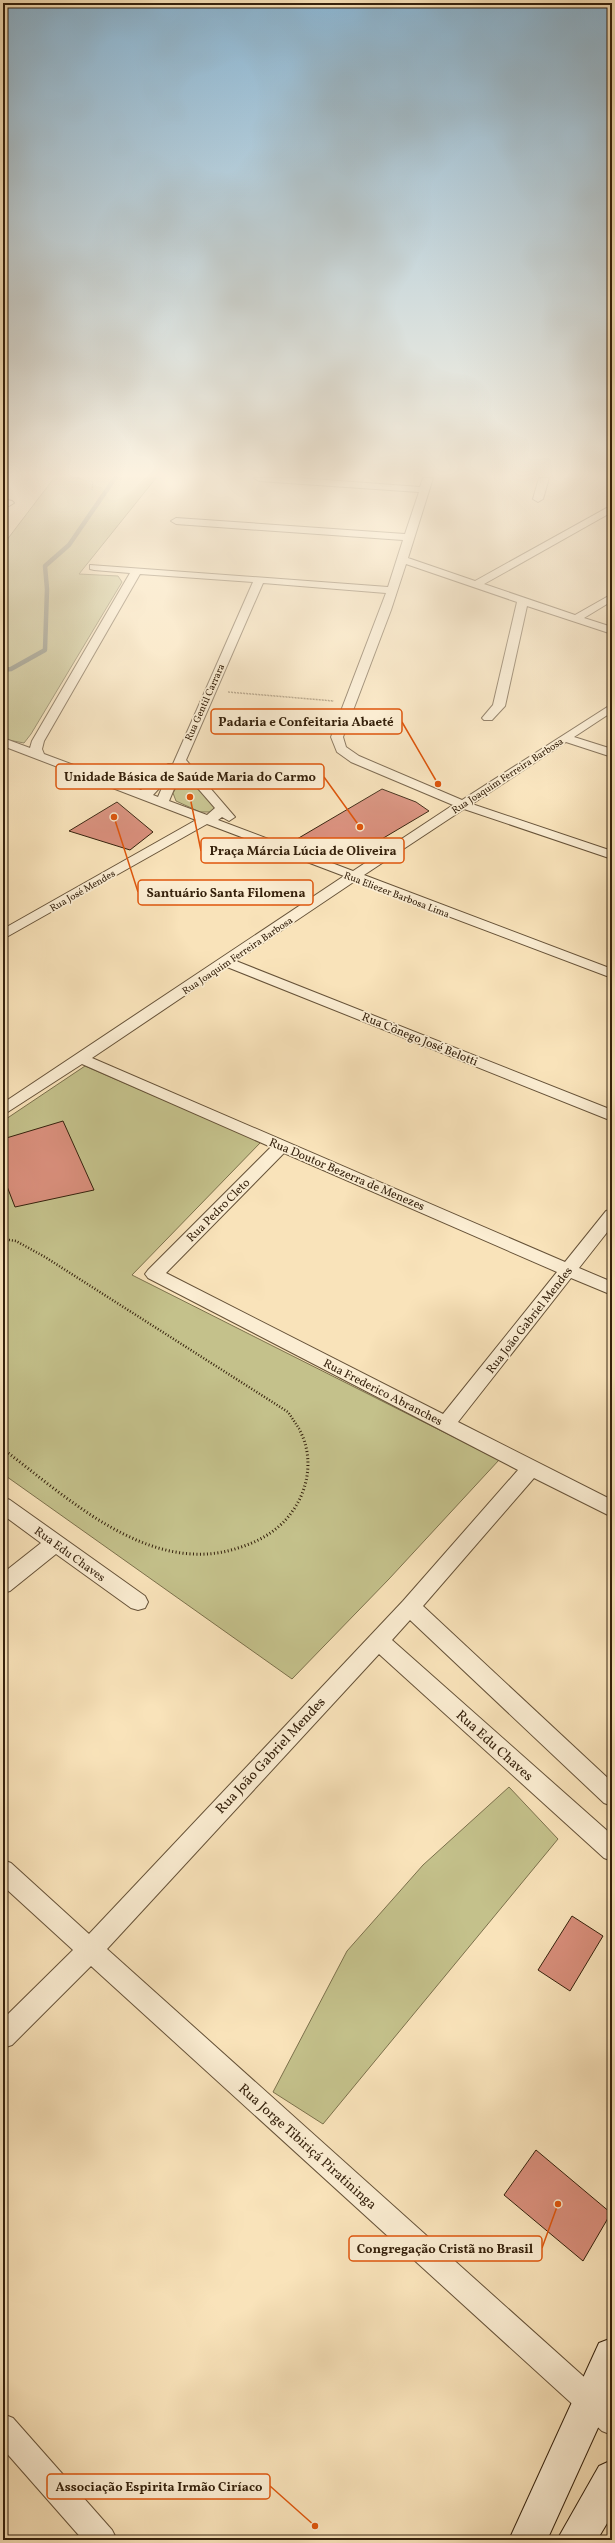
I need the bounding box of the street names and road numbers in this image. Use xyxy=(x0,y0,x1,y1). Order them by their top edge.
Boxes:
street label: Rua Gentil Carrara xyxy=(182,662,228,743)
street label: Rua Joaquim Ferreira Barbosa xyxy=(449,734,566,817)
street label: Rua José Mendes xyxy=(47,866,118,915)
street label: Rua Eliezer Barbosa Lima xyxy=(342,868,451,922)
street label: Rua Joaquim Ferreira Barbosa xyxy=(179,914,296,998)
street label: Rua Cônego José Belotti xyxy=(359,1009,480,1071)
street label: Rua Doutor Bezerra de Menezes xyxy=(266,1135,427,1215)
street label: Rua Pedro Cleto xyxy=(183,1175,254,1246)
street label: Rua João Gabriel Mendes xyxy=(483,1264,577,1377)
street label: Rua Frederico Abranches xyxy=(320,1356,445,1430)
street label: Rua Edu Chaves xyxy=(31,1524,108,1586)
street label: Rua João Gabriel Mendes xyxy=(212,1693,330,1819)
street label: Rua Edu Chaves xyxy=(451,1706,537,1786)
street label: Rua Jorge Tibiriçá Piratininga xyxy=(234,2080,380,2214)

